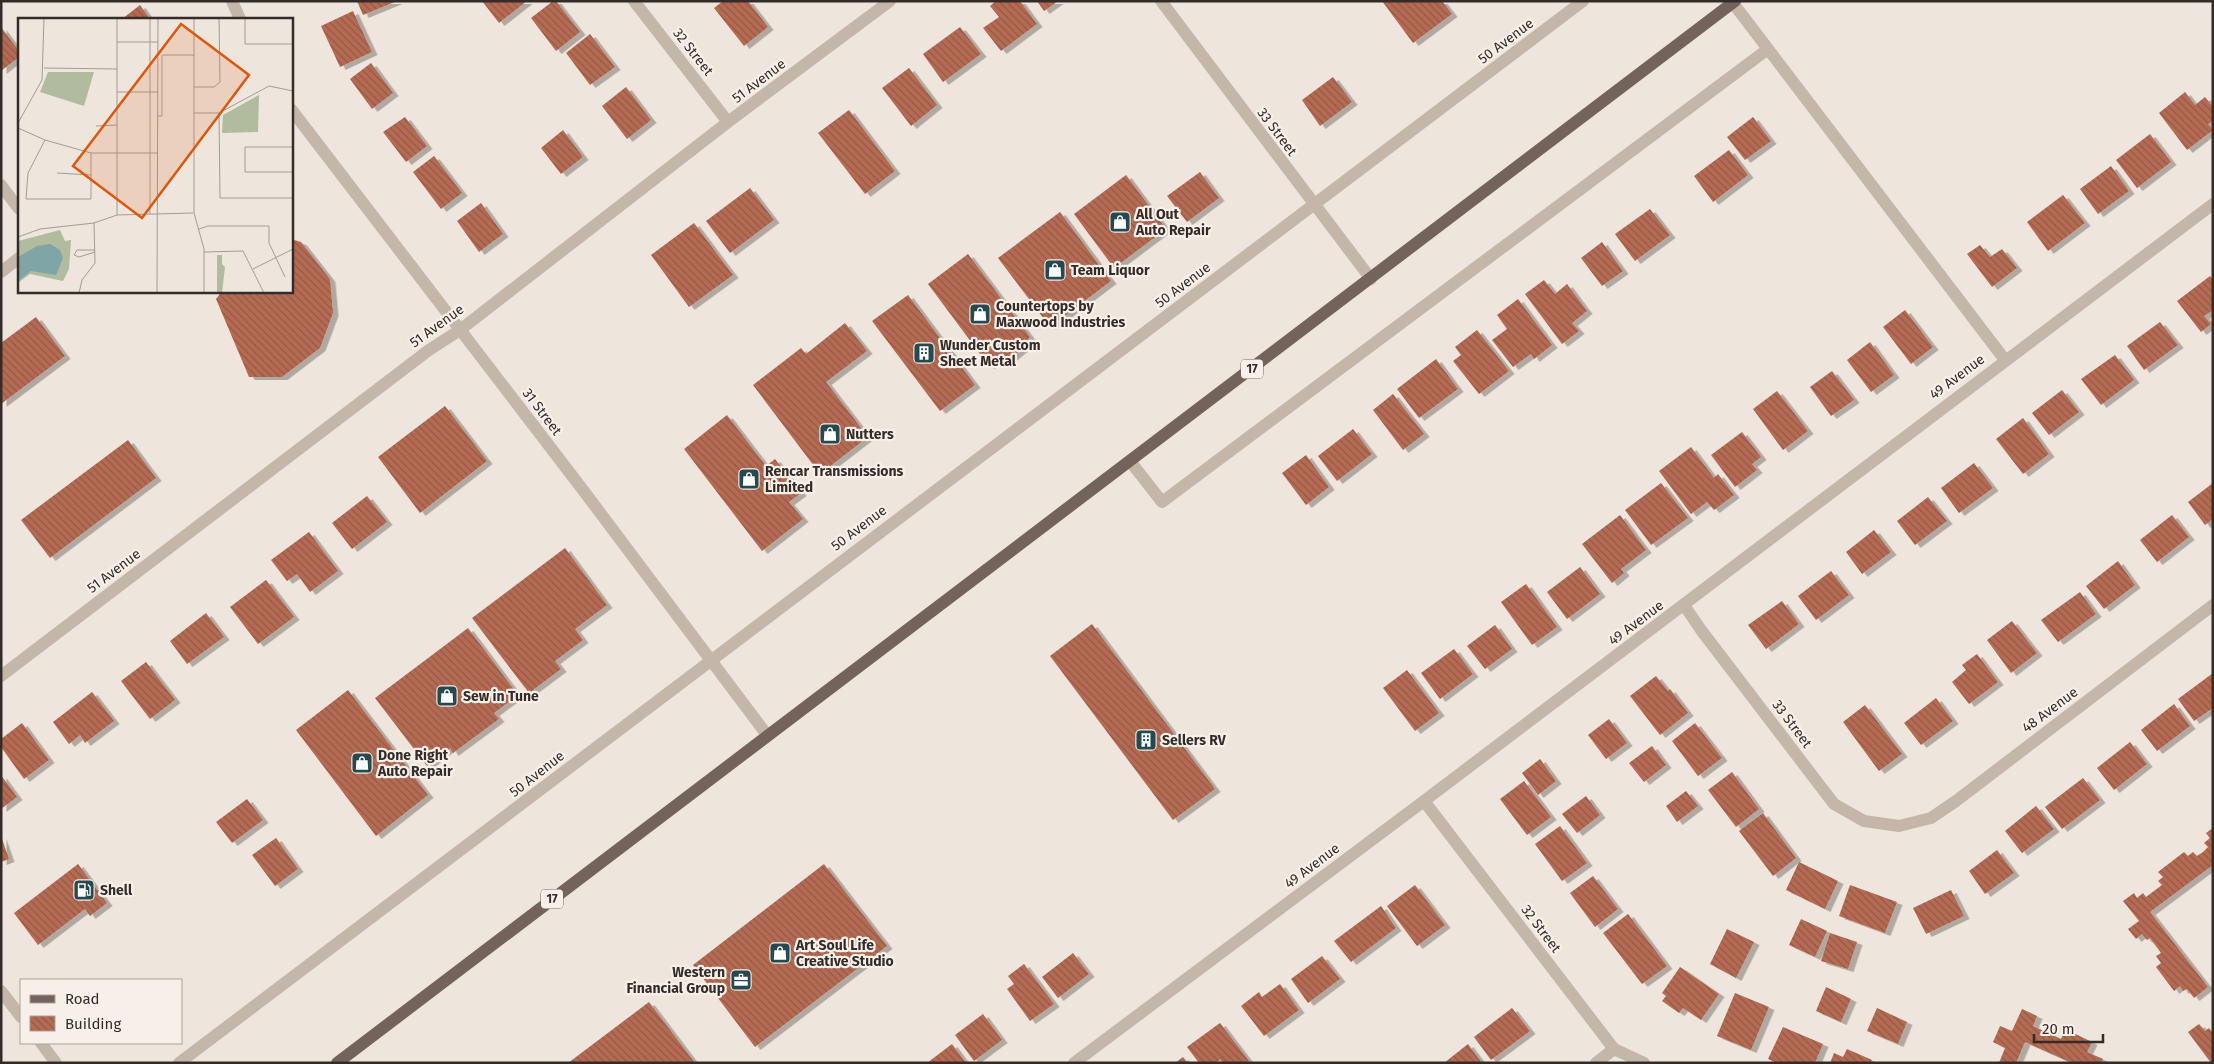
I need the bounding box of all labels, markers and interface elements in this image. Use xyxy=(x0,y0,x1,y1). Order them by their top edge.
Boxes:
street label: 50 Avenue xyxy=(1475,15,1537,67)
inset map xyxy=(18,18,292,292)
street label: 32 Street xyxy=(669,25,717,80)
street label: 51 Avenue xyxy=(729,55,789,107)
street label: 33 Street xyxy=(1253,105,1301,160)
place label: All Out Auto Repair xyxy=(1135,206,1211,239)
shop icon: All Out Auto Repair xyxy=(1108,210,1132,234)
shop icon: Team Liquor xyxy=(1043,258,1067,282)
street label: 50 Avenue xyxy=(1152,259,1214,311)
place label: Team Liquor xyxy=(1071,262,1150,279)
place label: Countertops by Maxwood Industries xyxy=(996,298,1125,331)
street label: 51 Avenue xyxy=(407,301,467,351)
shop icon: Countertops by Maxwood Industries xyxy=(968,302,992,326)
place label: Wunder Custom Sheet Metal xyxy=(940,337,1041,370)
building icon: Wunder Custom Sheet Metal xyxy=(912,341,936,365)
street label: 49 Avenue xyxy=(1926,351,1988,403)
road number: 17 xyxy=(1241,359,1263,378)
street label: 31 Street xyxy=(519,385,566,440)
shop icon: Nutters xyxy=(818,422,842,446)
place label: Nutters xyxy=(846,426,894,443)
place label: Rencar Transmissions Limited xyxy=(765,463,904,496)
shop icon: Rencar Transmissions Limited xyxy=(737,467,761,491)
street label: 50 Avenue xyxy=(828,502,890,554)
street label: 51 Avenue xyxy=(84,545,144,597)
street label: 49 Avenue xyxy=(1605,597,1667,649)
shop icon: Sew in Tune xyxy=(435,684,459,708)
street label: 48 Avenue xyxy=(2019,684,2081,736)
place label: Sew in Tune xyxy=(463,688,539,705)
street label: 33 Street xyxy=(1768,697,1816,752)
building icon: Sellers RV xyxy=(1134,728,1158,752)
place label: Sellers RV xyxy=(1162,732,1227,749)
place label: Done Right Auto Repair xyxy=(377,747,453,780)
street label: 50 Avenue xyxy=(506,747,568,801)
shop icon: Done Right Auto Repair xyxy=(350,751,374,775)
street label: 49 Avenue xyxy=(1281,840,1343,892)
fuel station icon: Shell xyxy=(72,878,96,902)
place label: Shell xyxy=(100,882,133,899)
road number: 17 xyxy=(541,890,563,909)
street label: 32 Street xyxy=(1518,902,1565,957)
place label: Art Soul Life Creative Studio xyxy=(795,937,894,970)
shop icon: Art Soul Life Creative Studio xyxy=(768,941,792,965)
place label: Western Financial Group xyxy=(626,964,725,997)
office icon: Western Financial Group xyxy=(729,968,753,992)
legend xyxy=(20,979,182,1044)
text: Road xyxy=(65,990,100,1008)
scale bar xyxy=(2034,1012,2103,1044)
text: Building xyxy=(65,1015,121,1033)
text: 20 m xyxy=(2042,1020,2075,1038)

